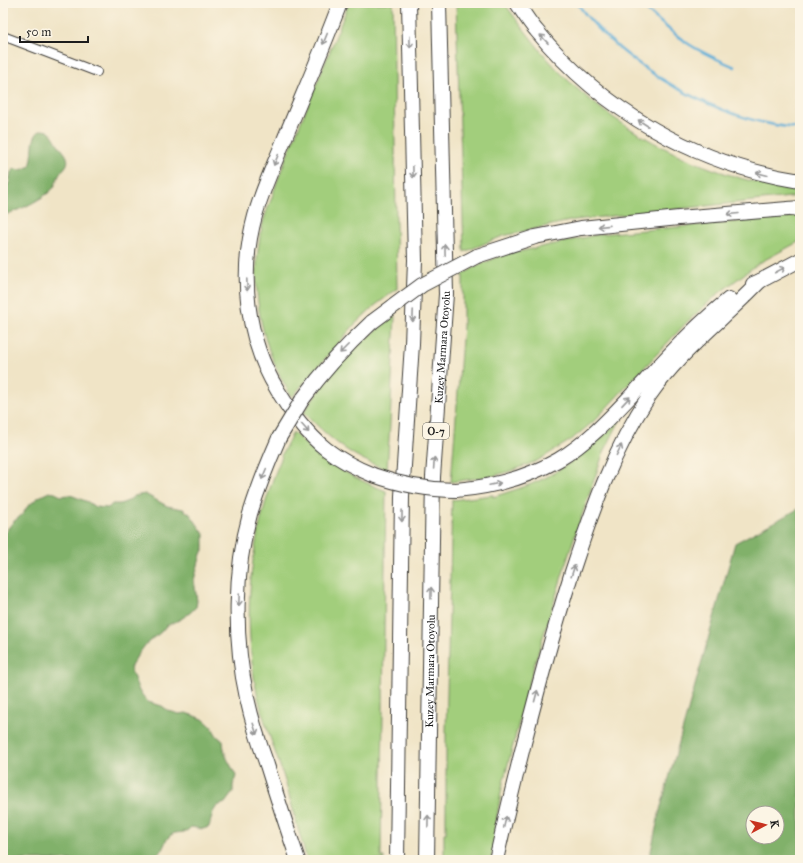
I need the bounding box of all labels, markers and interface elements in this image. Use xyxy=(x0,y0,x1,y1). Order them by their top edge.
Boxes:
scale bar xyxy=(20,18,88,44)
text: 50 m xyxy=(26,25,51,39)
one-way arrow xyxy=(321,33,329,45)
one-way arrow xyxy=(540,34,549,44)
one-way arrow xyxy=(407,35,414,48)
one-way arrow xyxy=(637,119,648,128)
one-way arrow xyxy=(272,153,279,165)
one-way arrow xyxy=(409,165,417,178)
one-way arrow xyxy=(756,170,769,177)
one-way arrow xyxy=(727,210,740,217)
one-way arrow xyxy=(598,222,611,230)
one-way arrow xyxy=(441,244,449,257)
one-way arrow xyxy=(774,266,786,274)
one-way arrow xyxy=(243,278,251,291)
street label: Kuzey Marmara Otoyolu xyxy=(432,291,453,404)
one-way arrow xyxy=(409,309,417,322)
one-way arrow xyxy=(339,344,349,354)
one-way arrow xyxy=(621,396,631,406)
one-way arrow xyxy=(301,423,310,433)
road number: O-7 xyxy=(423,423,449,439)
one-way arrow xyxy=(616,444,623,456)
one-way arrow xyxy=(430,457,437,470)
one-way arrow xyxy=(259,467,267,479)
one-way arrow xyxy=(488,480,501,488)
one-way arrow xyxy=(398,509,406,522)
one-way arrow xyxy=(570,565,577,578)
one-way arrow xyxy=(427,587,435,600)
one-way arrow xyxy=(235,593,242,606)
street label: Kuzey Marmara Otoyolu xyxy=(423,614,438,728)
one-way arrow xyxy=(533,690,540,703)
one-way arrow xyxy=(252,722,259,735)
north arrow xyxy=(745,805,785,845)
one-way arrow xyxy=(424,815,432,828)
one-way arrow xyxy=(501,816,509,829)
text: K xyxy=(768,819,782,830)

